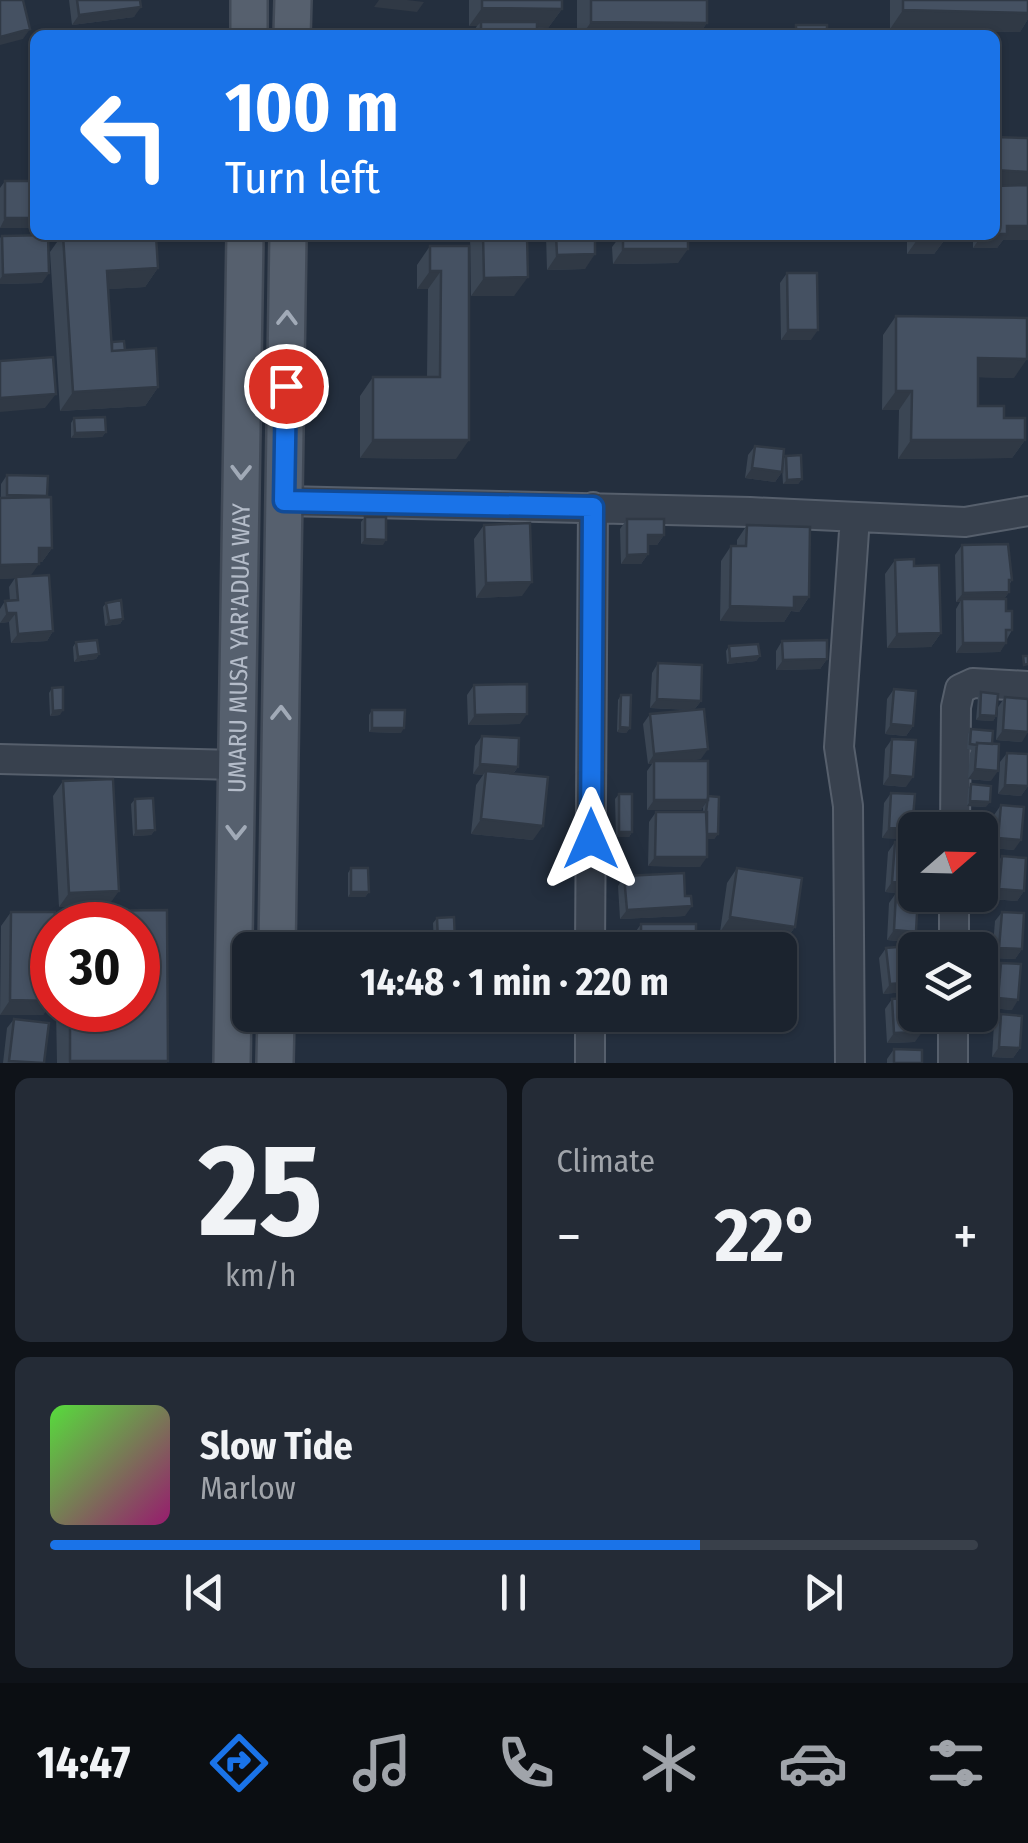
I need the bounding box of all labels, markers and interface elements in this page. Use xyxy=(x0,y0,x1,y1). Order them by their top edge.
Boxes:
text: 100 m xyxy=(225,66,399,150)
icon: left xyxy=(60,70,190,200)
text: Turn left xyxy=(225,151,380,205)
one-way arrow xyxy=(276,309,297,325)
pin xyxy=(244,344,329,429)
icon: arrive xyxy=(259,359,314,414)
one-way arrow xyxy=(231,465,252,481)
street label: UMARU MUSA YAR'ADUA WAY xyxy=(222,502,257,793)
one-way arrow xyxy=(270,704,292,720)
position arrow xyxy=(539,787,643,891)
north arrow xyxy=(898,812,998,912)
map controls xyxy=(898,812,998,1032)
one-way arrow xyxy=(225,825,246,841)
speed limit sign: 30 xyxy=(30,902,160,1032)
button: layers xyxy=(898,932,998,1032)
text: 14:48 · 1 min · 220 m xyxy=(360,959,669,1005)
text: 25 xyxy=(199,1113,323,1269)
text: Climate xyxy=(557,1142,655,1180)
text: 22° xyxy=(715,1191,819,1281)
text: − xyxy=(557,1204,581,1270)
text: + xyxy=(953,1204,978,1270)
text: km/h xyxy=(225,1256,296,1294)
text: Slow Tide xyxy=(200,1423,353,1469)
text: Marlow xyxy=(200,1469,296,1507)
icon: previous xyxy=(177,1565,232,1620)
icon: pause xyxy=(486,1565,541,1620)
icon: next xyxy=(796,1565,851,1620)
icon: directions xyxy=(204,1728,274,1798)
icon: music xyxy=(347,1728,417,1798)
icon: phone xyxy=(491,1728,561,1798)
icon: climate xyxy=(634,1728,704,1798)
icon: car xyxy=(778,1728,848,1798)
icon: filters xyxy=(921,1728,991,1798)
text: 14:47 xyxy=(37,1736,130,1790)

